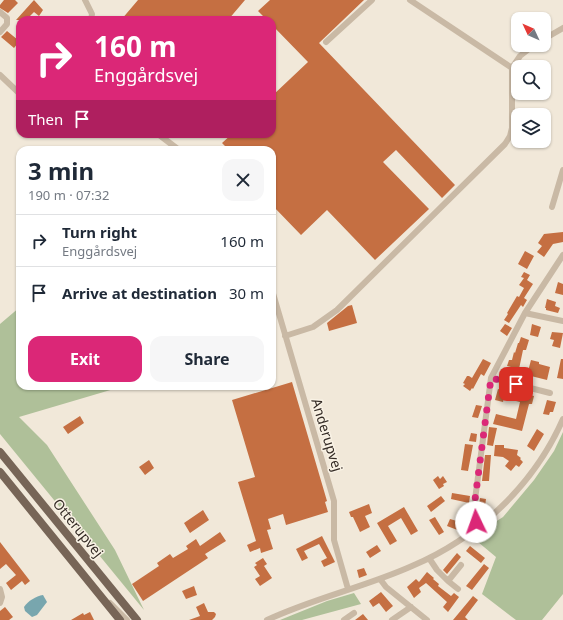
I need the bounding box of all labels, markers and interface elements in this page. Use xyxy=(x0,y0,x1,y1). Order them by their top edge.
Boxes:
north arrow xyxy=(511,12,551,52)
map controls xyxy=(511,12,551,148)
text: 160 m xyxy=(94,27,177,65)
icon: right xyxy=(28,32,80,84)
button: search xyxy=(511,60,551,100)
text: Enggårdsvej xyxy=(94,63,198,87)
icon: arrive xyxy=(71,108,93,130)
button: layers xyxy=(511,108,551,148)
text: Then xyxy=(28,109,63,129)
text: 3 min xyxy=(28,154,94,187)
button: close xyxy=(222,159,264,201)
text: 190 m · 07:32 xyxy=(28,186,109,204)
text: Turn right xyxy=(62,222,137,242)
icon: right xyxy=(28,230,50,252)
text: 160 m xyxy=(220,231,264,251)
text: Enggårdsvej xyxy=(62,242,137,260)
icon: arrive xyxy=(28,282,50,304)
text: Arrive at destination xyxy=(62,283,217,303)
text: 30 m xyxy=(229,283,264,303)
button: Exit xyxy=(28,336,142,382)
button: Share xyxy=(150,336,264,382)
pin xyxy=(499,367,533,401)
icon: arrive xyxy=(505,373,527,395)
street label: Anderupvej xyxy=(307,396,348,474)
street label: Otterupvej xyxy=(49,494,108,561)
position arrow xyxy=(455,501,497,543)

